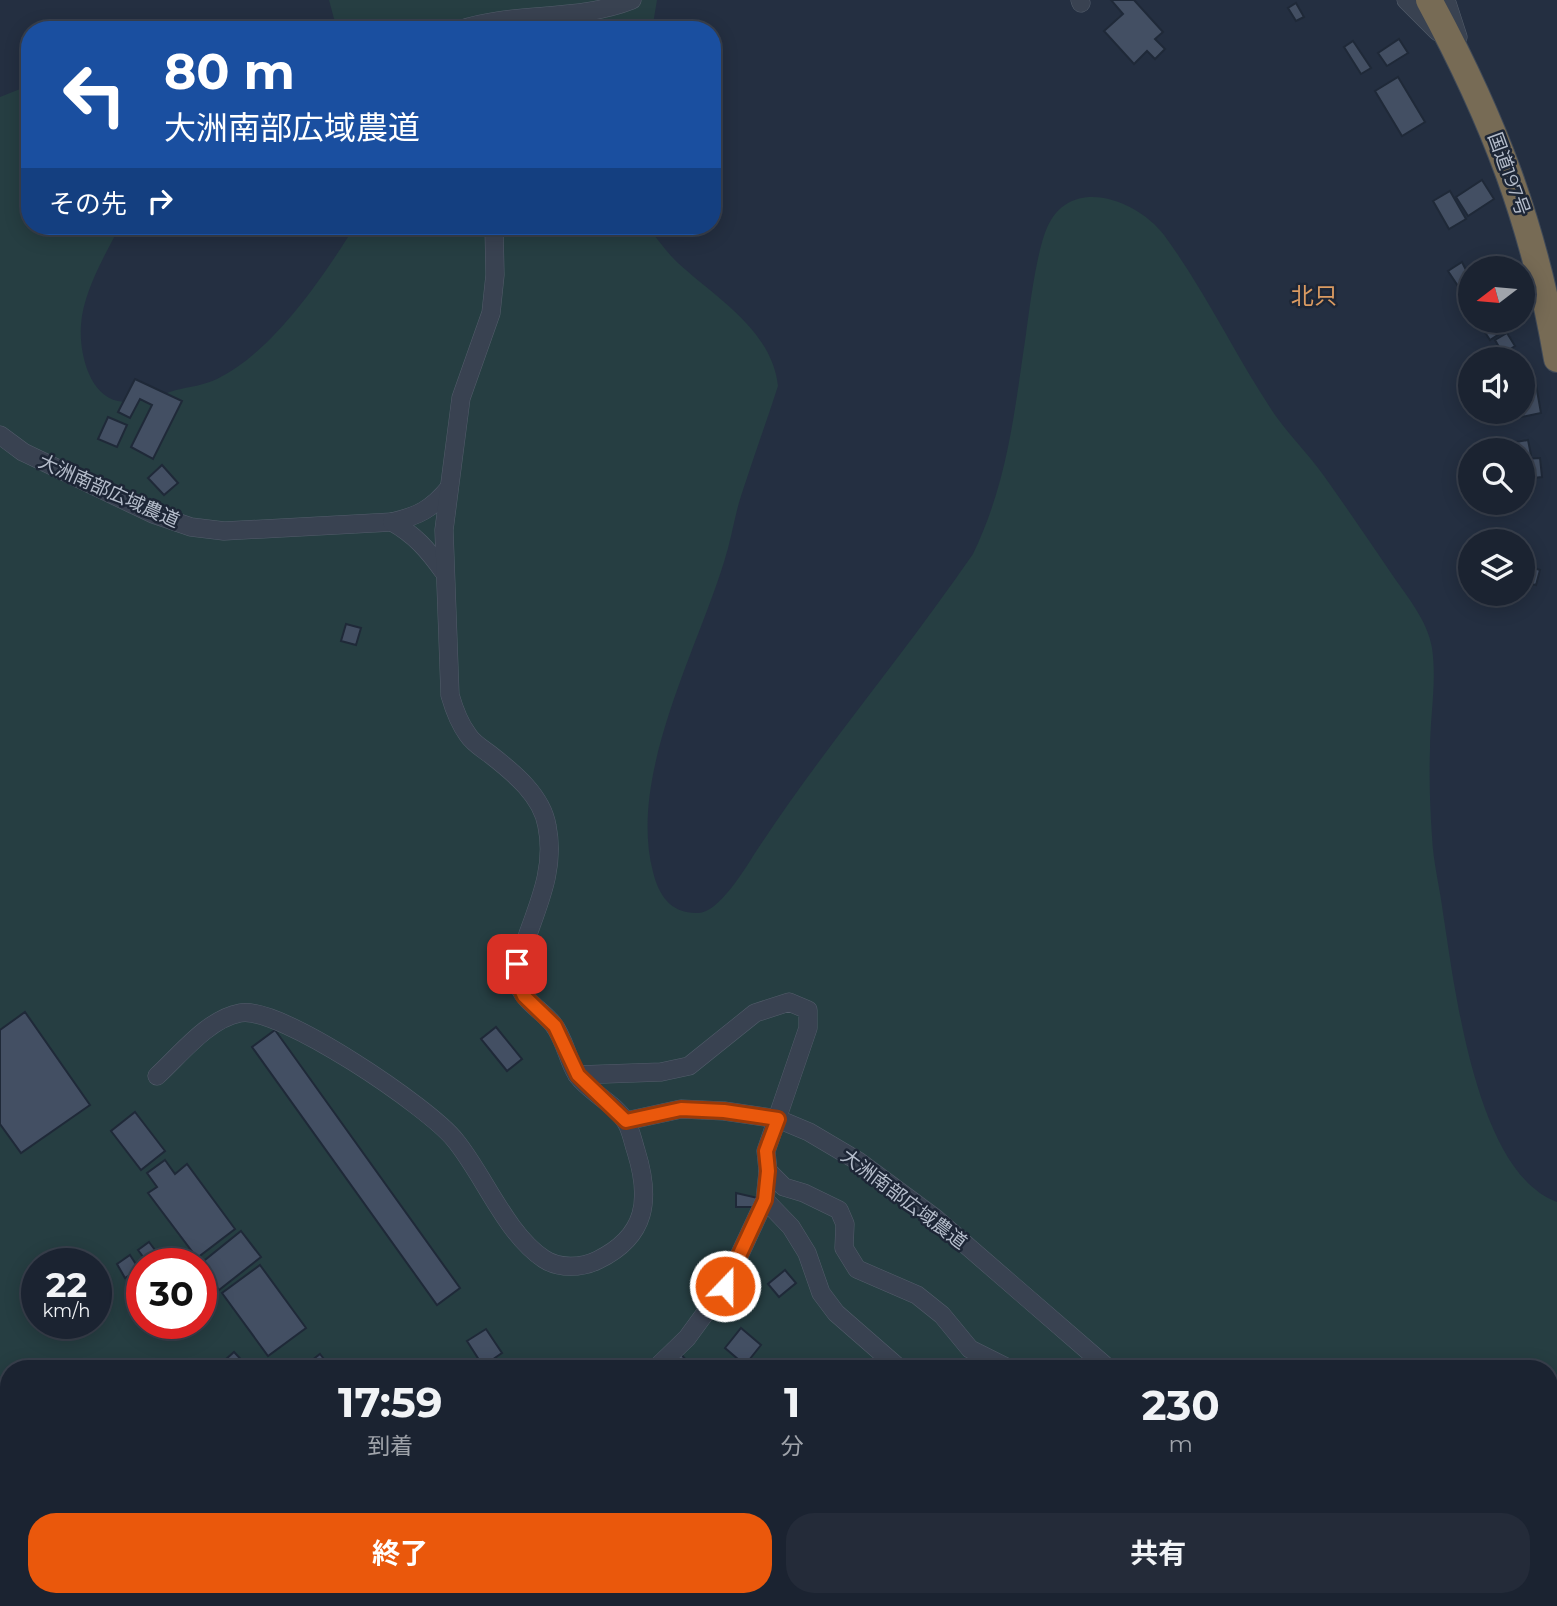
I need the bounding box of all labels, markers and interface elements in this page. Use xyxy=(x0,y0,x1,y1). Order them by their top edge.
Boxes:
text: 80 m xyxy=(164,42,295,101)
icon: left xyxy=(49,49,140,140)
text: 大洲南部広域農道 xyxy=(164,108,420,147)
street label: 国道197号 xyxy=(1483,129,1535,219)
icon: right xyxy=(141,182,179,220)
text: その先 xyxy=(49,188,127,220)
north arrow xyxy=(1458,256,1535,332)
map controls xyxy=(1458,256,1535,606)
district label: 北只 xyxy=(1291,282,1337,310)
button: sound xyxy=(1458,347,1535,424)
button: search xyxy=(1458,438,1535,515)
street label: 大洲南部広域農道 xyxy=(35,450,183,532)
button: layers xyxy=(1458,529,1535,606)
pin xyxy=(487,934,547,994)
icon: arrive xyxy=(498,945,536,983)
street label: 大洲南部広域農道 xyxy=(836,1144,972,1254)
speed limit sign: 30 xyxy=(126,1248,217,1339)
position arrow xyxy=(688,1249,762,1323)
text: 22 xyxy=(46,1263,87,1306)
text: km/h xyxy=(42,1300,91,1322)
text: 17:59 xyxy=(338,1376,443,1428)
text: 1 xyxy=(784,1376,800,1428)
text: 230 xyxy=(1142,1379,1220,1431)
text: m xyxy=(1169,1430,1193,1458)
text: 到着 xyxy=(367,1432,413,1460)
text: 分 xyxy=(781,1432,804,1460)
button: 終了 xyxy=(28,1513,772,1593)
button: 共有 xyxy=(786,1513,1530,1593)

